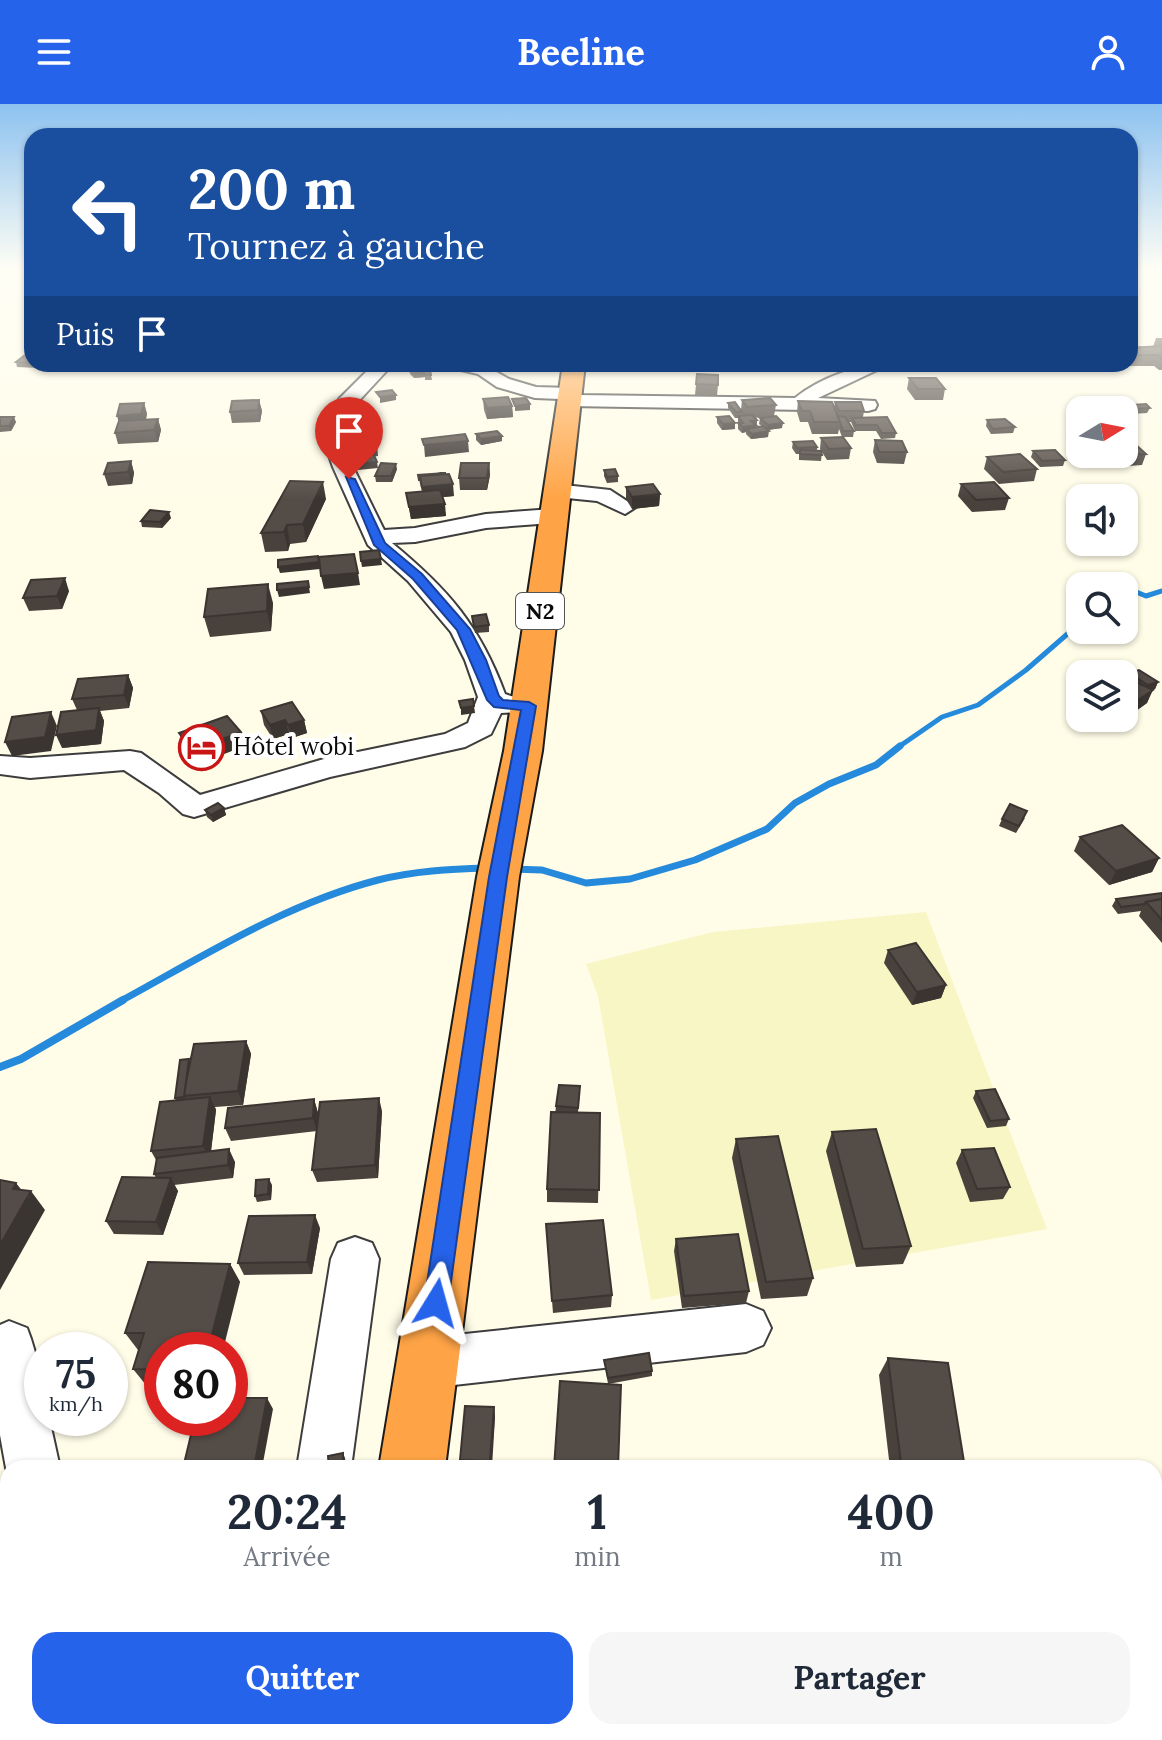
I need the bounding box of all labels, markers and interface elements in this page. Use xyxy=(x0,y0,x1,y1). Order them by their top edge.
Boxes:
text: Beeline xyxy=(517,29,645,75)
icon: menu xyxy=(32,30,76,74)
icon: person xyxy=(1086,30,1130,74)
text: 200 m xyxy=(188,153,355,224)
icon: left xyxy=(56,160,160,264)
text: Tournez à gauche xyxy=(188,223,485,269)
icon: arrive xyxy=(130,312,174,356)
text: Puis xyxy=(56,315,114,353)
north arrow xyxy=(1066,396,1138,468)
map controls xyxy=(1066,396,1138,732)
pin xyxy=(315,397,383,479)
icon: arrive xyxy=(327,409,371,453)
button: sound xyxy=(1066,484,1138,556)
button: search xyxy=(1066,572,1138,644)
road number: N2 xyxy=(516,593,564,629)
button: layers xyxy=(1066,660,1138,732)
hotel icon: Hôtel wobi xyxy=(178,723,226,771)
place label: Hôtel wobi xyxy=(233,731,354,762)
position arrow xyxy=(394,1261,478,1345)
speed limit sign: 80 xyxy=(144,1332,248,1436)
text: 75 xyxy=(56,1348,96,1399)
text: km/h xyxy=(49,1391,103,1416)
text: 20:24 xyxy=(227,1481,347,1542)
text: 1 xyxy=(588,1481,607,1542)
text: 400 xyxy=(848,1481,935,1542)
text: Arrivée xyxy=(243,1540,331,1573)
text: min xyxy=(574,1540,620,1573)
text: m xyxy=(880,1540,903,1573)
button: Quitter xyxy=(32,1632,573,1724)
button: Partager xyxy=(589,1632,1130,1724)

